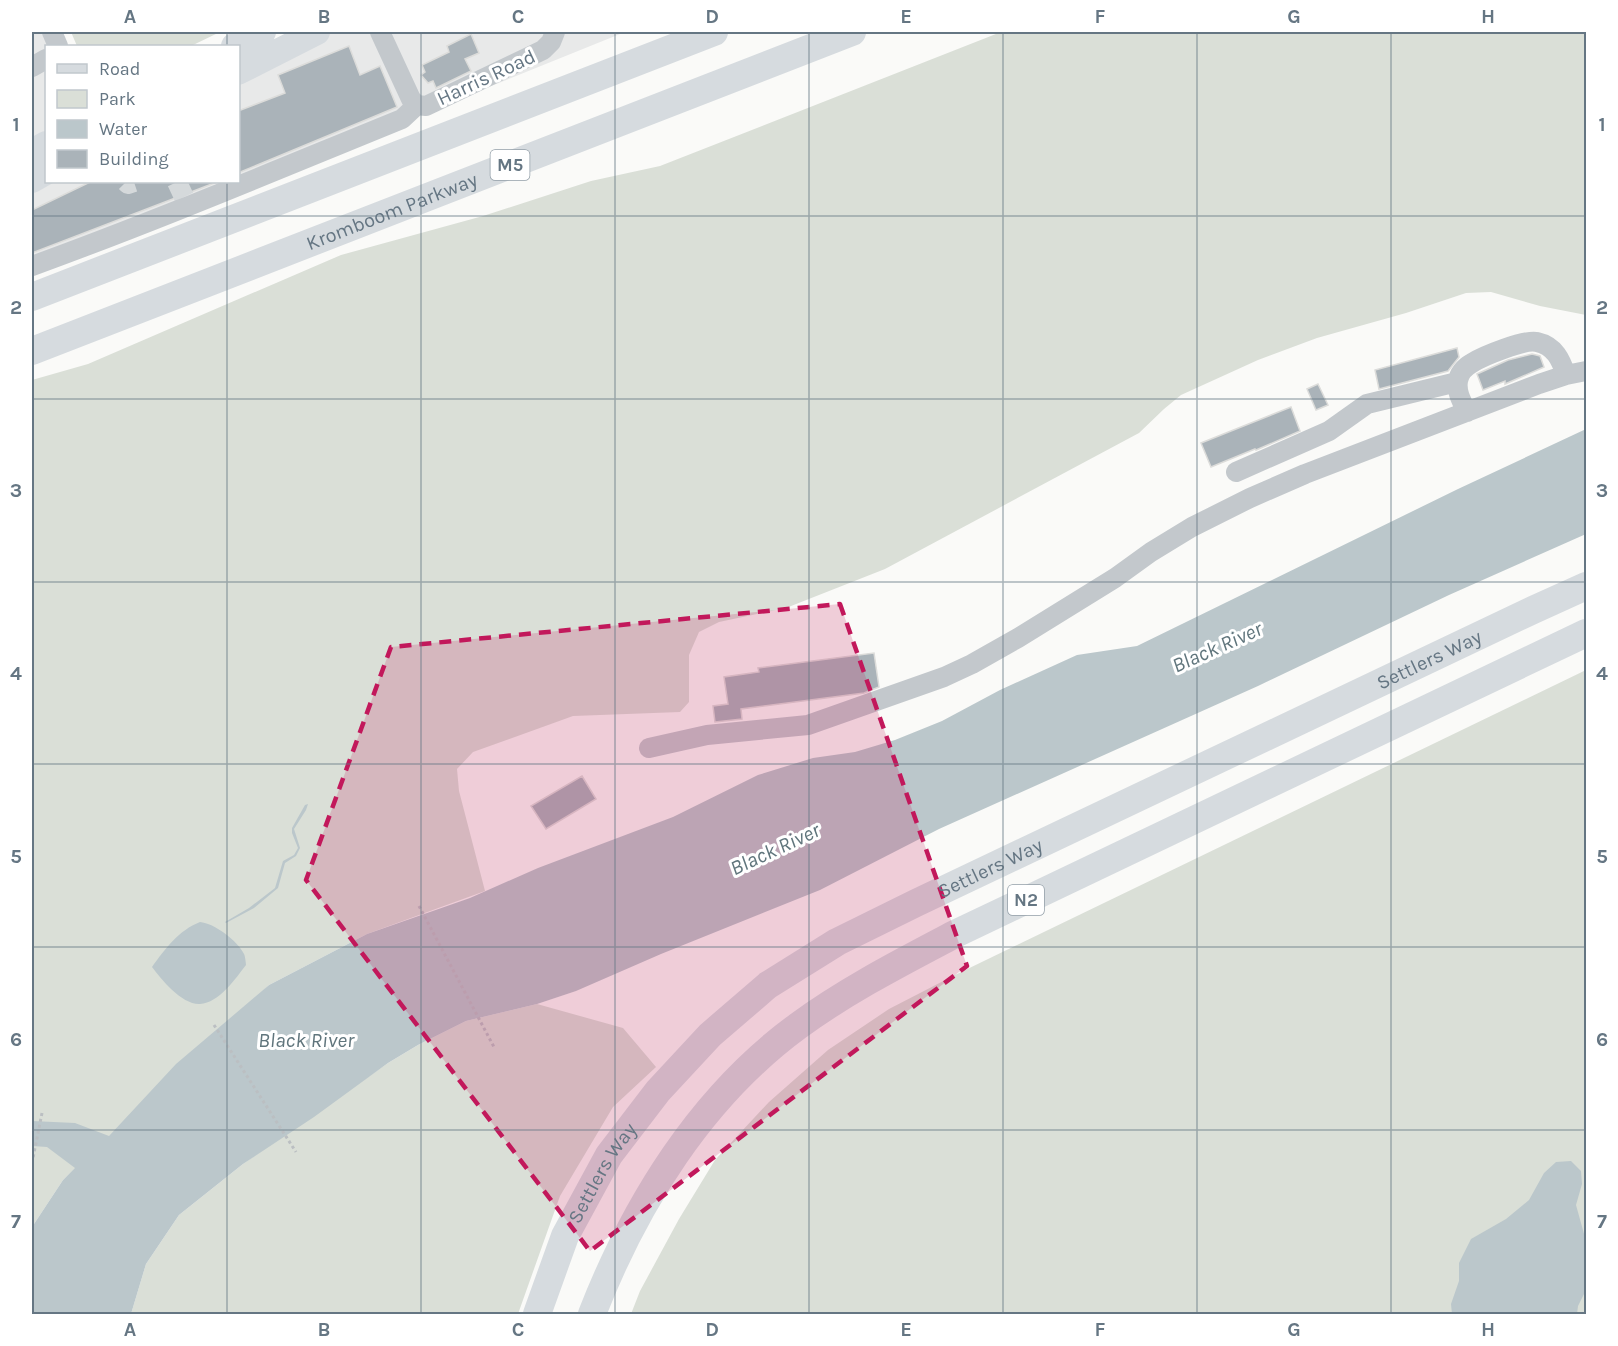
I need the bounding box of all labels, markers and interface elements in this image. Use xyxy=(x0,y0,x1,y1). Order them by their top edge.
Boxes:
text: A xyxy=(124,5,137,28)
text: B xyxy=(318,5,330,28)
text: C xyxy=(512,5,524,28)
text: D xyxy=(705,5,719,28)
text: E xyxy=(900,5,912,28)
text: F xyxy=(1095,5,1106,28)
text: G xyxy=(1287,5,1301,28)
text: H xyxy=(1481,5,1495,28)
legend xyxy=(45,45,240,183)
street label: Harris Road xyxy=(433,45,539,110)
text: Road xyxy=(99,58,140,80)
text: Park xyxy=(99,88,136,110)
text: 1 xyxy=(12,113,20,136)
text: 1 xyxy=(1598,113,1606,136)
text: Water xyxy=(99,118,147,140)
text: Building xyxy=(99,148,169,170)
road number: M5 xyxy=(490,150,530,180)
street label: Kromboom Parkway xyxy=(303,168,481,255)
text: 2 xyxy=(10,296,22,319)
text: 2 xyxy=(1596,296,1608,319)
text: 3 xyxy=(10,479,22,502)
text: 3 xyxy=(1596,479,1608,502)
water label: Black River xyxy=(1168,616,1267,678)
street label: Settlers Way xyxy=(1373,625,1485,695)
text: 4 xyxy=(10,662,22,685)
text: 4 xyxy=(1596,662,1608,685)
water label: Black River xyxy=(726,817,824,880)
street label: Settlers Way xyxy=(934,834,1046,903)
text: 5 xyxy=(10,845,22,868)
text: 5 xyxy=(1596,845,1608,868)
road number: N2 xyxy=(1008,885,1044,915)
text: 6 xyxy=(10,1028,22,1051)
water label: Black River xyxy=(258,1028,355,1052)
text: 6 xyxy=(1596,1028,1608,1051)
street label: Settlers Way xyxy=(563,1118,641,1227)
text: 7 xyxy=(11,1210,21,1233)
text: 7 xyxy=(1597,1210,1607,1233)
text: A xyxy=(124,1318,137,1341)
text: B xyxy=(318,1318,330,1341)
text: C xyxy=(512,1318,524,1341)
text: D xyxy=(705,1318,719,1341)
text: E xyxy=(900,1318,912,1341)
text: F xyxy=(1095,1318,1106,1341)
text: G xyxy=(1287,1318,1301,1341)
text: H xyxy=(1481,1318,1495,1341)

